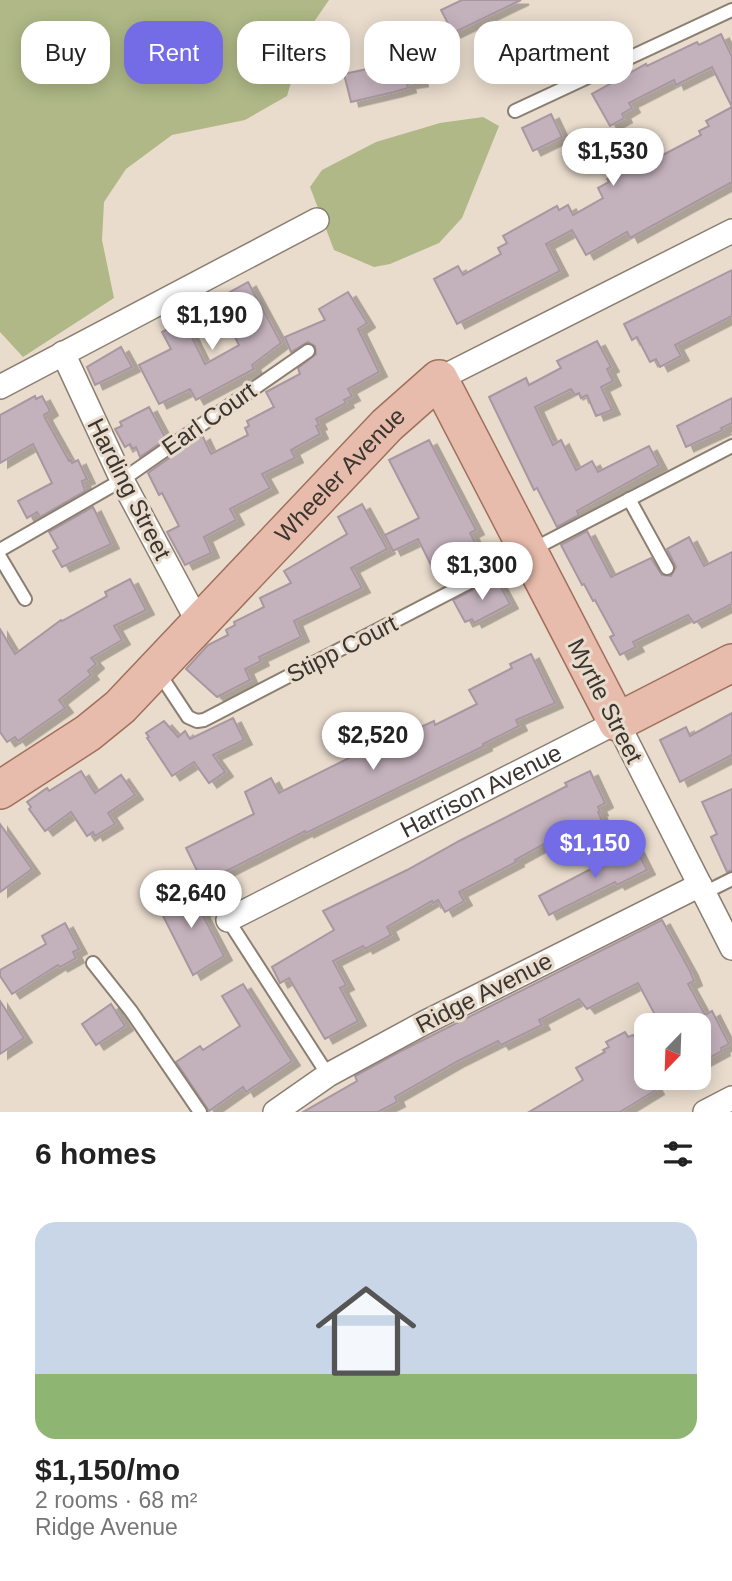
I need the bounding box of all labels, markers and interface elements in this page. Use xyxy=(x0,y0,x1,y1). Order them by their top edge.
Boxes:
chip: Buy xyxy=(21,21,110,84)
chip: Rent xyxy=(124,21,223,84)
chip: Filters xyxy=(237,21,350,84)
chip: New xyxy=(364,21,460,84)
chip: Apartment xyxy=(474,21,633,84)
pin: $1,530 xyxy=(556,128,670,188)
text: $1,530 xyxy=(578,138,648,164)
pin: $1,190 xyxy=(155,292,269,352)
text: $1,190 xyxy=(177,302,247,328)
street label: Earl Court xyxy=(157,376,261,461)
street label: Wheeler Avenue xyxy=(269,402,410,547)
street label: Harding Street xyxy=(82,414,177,564)
pin: $1,300 xyxy=(425,542,539,602)
text: $1,300 xyxy=(447,552,517,578)
street label: Stipp Court xyxy=(282,609,402,688)
street label: Myrtle Street xyxy=(563,634,649,768)
pin: $2,520 xyxy=(316,712,430,772)
text: $2,520 xyxy=(338,722,408,748)
street label: Harrison Avenue xyxy=(396,739,566,843)
pin: $1,150 xyxy=(538,820,652,880)
text: $1,150 xyxy=(560,830,630,856)
pin: $2,640 xyxy=(134,870,248,930)
text: $2,640 xyxy=(156,880,226,906)
street label: Ridge Avenue xyxy=(411,947,556,1038)
north arrow xyxy=(634,1013,710,1090)
map controls xyxy=(634,1013,711,1090)
icon: filters xyxy=(659,1135,697,1173)
text: 6 homes xyxy=(35,1137,157,1170)
icon: home xyxy=(303,1268,429,1394)
text: $1,150/mo xyxy=(35,1453,180,1486)
text: 2 rooms · 68 m² xyxy=(35,1487,197,1513)
text: Ridge Avenue xyxy=(35,1514,178,1540)

